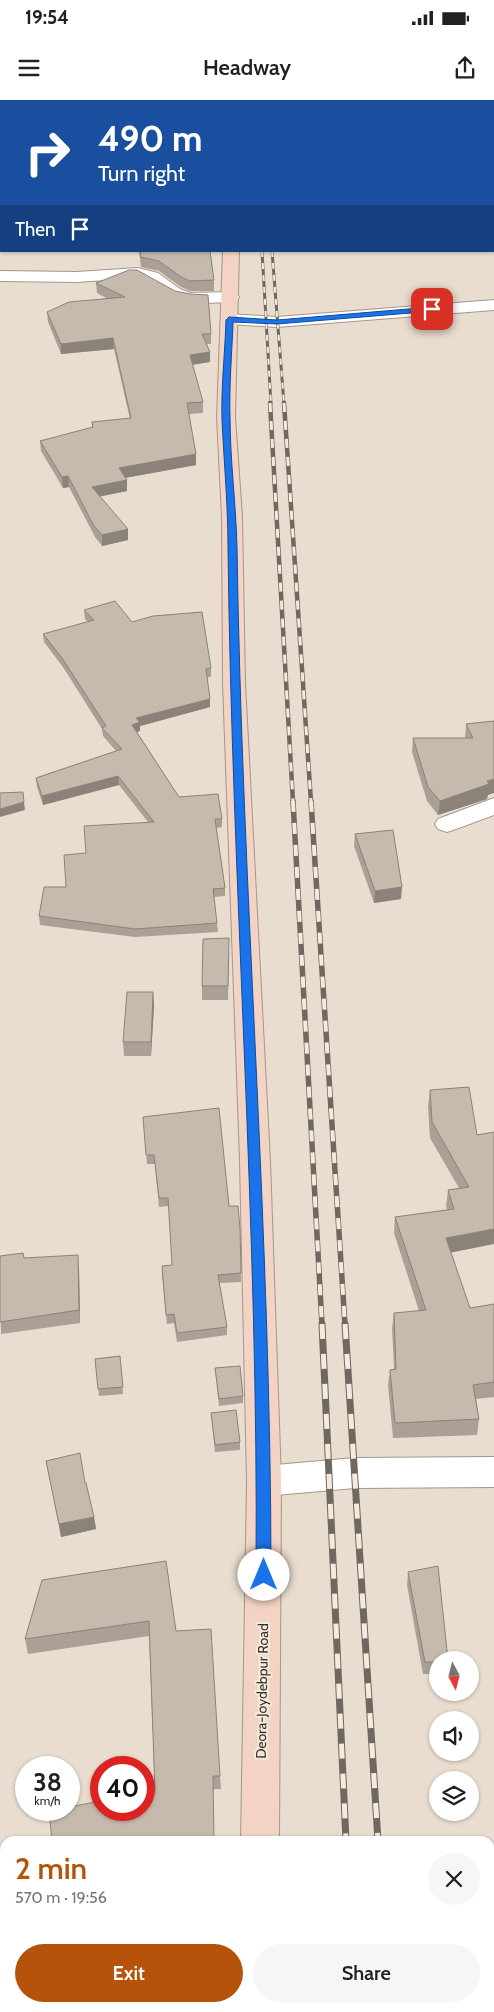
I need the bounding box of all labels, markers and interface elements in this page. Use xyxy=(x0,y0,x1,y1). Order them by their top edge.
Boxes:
text: 19:54 xyxy=(25,6,69,29)
icon: menu xyxy=(15,54,43,82)
text: Headway xyxy=(203,54,291,81)
icon: share xyxy=(451,54,479,82)
text: 490 m xyxy=(98,117,202,160)
icon: right xyxy=(15,120,80,185)
text: Turn right xyxy=(98,160,185,187)
icon: arrive xyxy=(66,215,94,243)
text: Then xyxy=(15,218,56,241)
pin xyxy=(411,288,453,330)
icon: arrive xyxy=(418,295,446,323)
position arrow xyxy=(237,1548,289,1600)
street label: Deora-Joydebpur Road xyxy=(252,1623,272,1759)
north arrow xyxy=(429,1651,479,1701)
map controls xyxy=(429,1651,479,1821)
button: sound xyxy=(429,1711,479,1761)
speed limit sign: 40 xyxy=(90,1756,155,1821)
text: 38 xyxy=(33,1767,62,1797)
button: layers xyxy=(429,1771,479,1821)
text: km/h xyxy=(34,1793,61,1808)
text: 2 min xyxy=(15,1850,87,1887)
button: close xyxy=(428,1853,480,1905)
text: 570 m · 19:56 xyxy=(15,1888,107,1907)
button: Exit xyxy=(15,1944,243,2002)
button: Share xyxy=(253,1944,480,2002)

